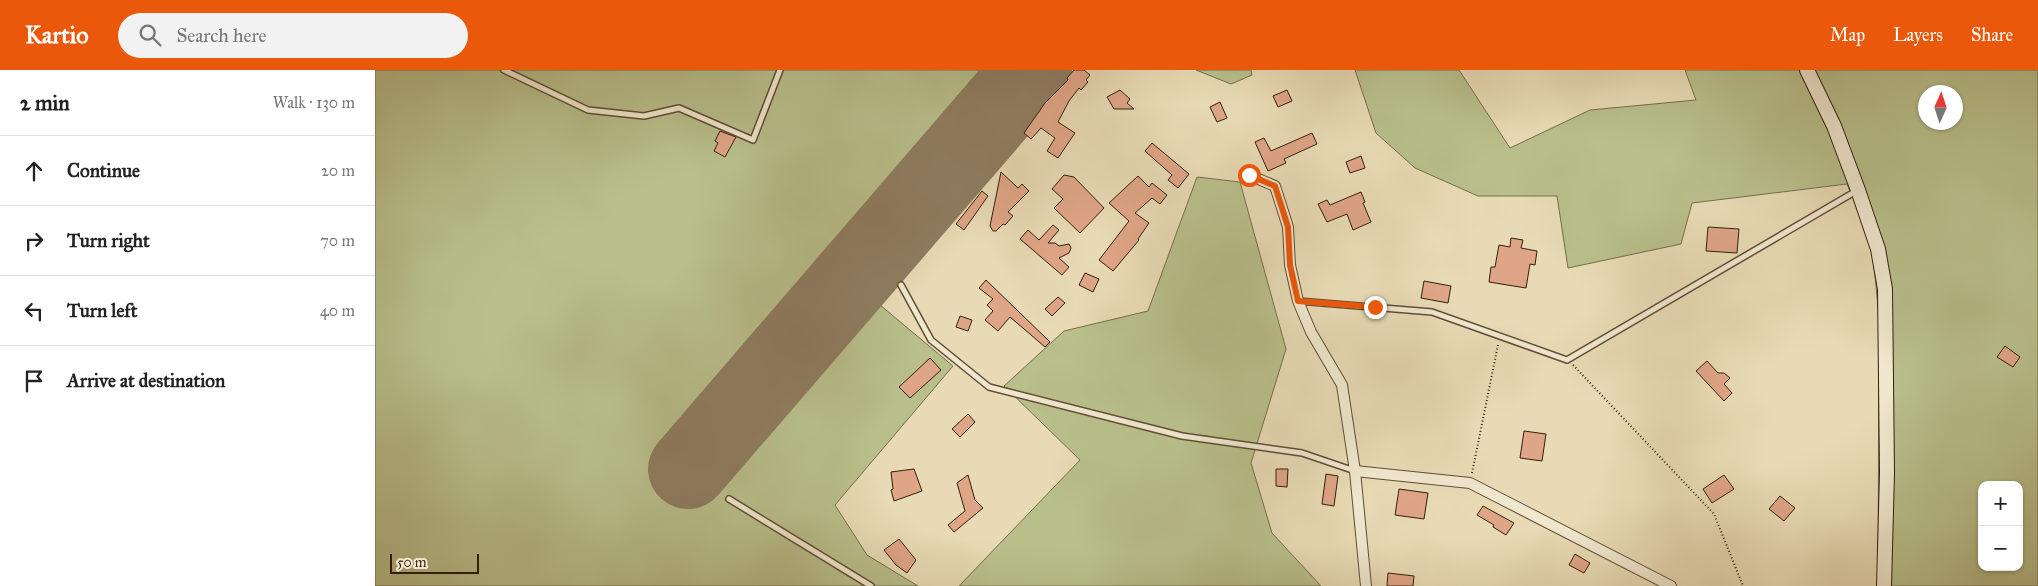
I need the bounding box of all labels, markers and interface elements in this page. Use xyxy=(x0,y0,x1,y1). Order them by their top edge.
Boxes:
search box xyxy=(118,13,468,58)
text: Kartio xyxy=(25,20,88,50)
icon: search xyxy=(136,21,164,49)
text: Search here xyxy=(176,24,266,47)
text: Map xyxy=(1830,24,1865,46)
text: Layers xyxy=(1893,24,1943,46)
text: Share xyxy=(1971,24,2013,46)
north arrow xyxy=(1918,85,1963,130)
text: 2 min xyxy=(20,90,70,116)
text: Walk · 130 m xyxy=(273,93,355,112)
icon: ahead xyxy=(20,157,48,185)
text: Continue xyxy=(67,159,140,182)
text: 20 m xyxy=(321,161,355,180)
route start xyxy=(1238,164,1261,187)
icon: right xyxy=(20,227,48,255)
text: Turn right xyxy=(67,229,150,252)
text: 70 m xyxy=(320,231,355,250)
route end xyxy=(1364,296,1387,319)
icon: left xyxy=(20,297,48,325)
text: Turn left xyxy=(67,299,137,322)
text: 40 m xyxy=(320,301,355,320)
icon: arrive xyxy=(20,367,48,395)
text: Arrive at destination xyxy=(67,369,225,392)
map controls xyxy=(1978,481,2023,571)
button: + xyxy=(1978,481,2023,526)
button: − xyxy=(1978,526,2023,571)
scale bar xyxy=(390,551,479,574)
text: 50 m xyxy=(397,554,426,571)

